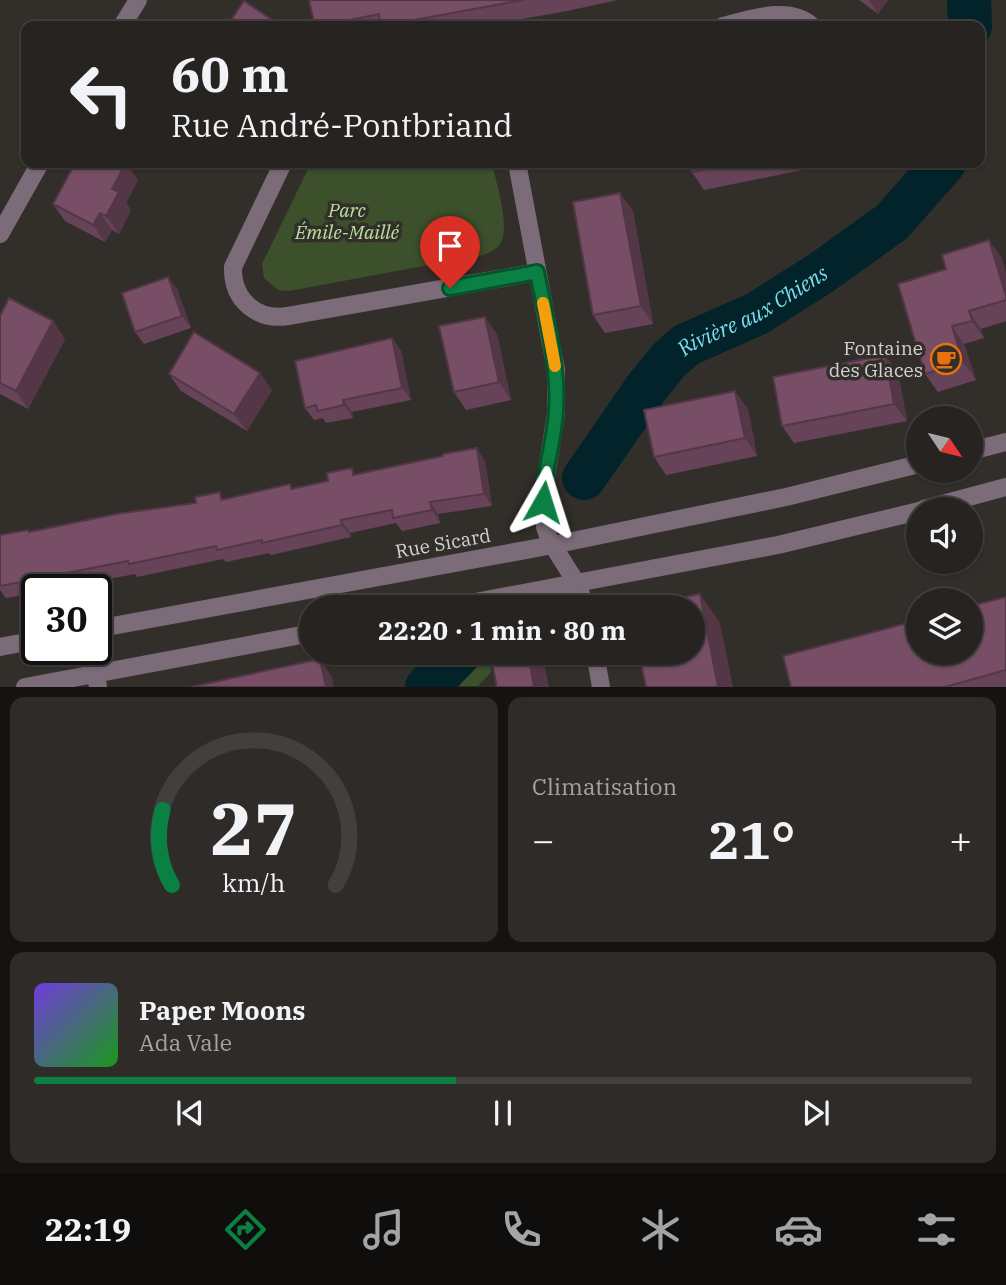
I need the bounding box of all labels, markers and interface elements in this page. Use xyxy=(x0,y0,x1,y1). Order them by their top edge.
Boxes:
text: 60 m xyxy=(171,42,289,105)
icon: left xyxy=(56,49,147,140)
text: Rue André-Pontbriand xyxy=(171,104,513,146)
park label: Parc Émile-Maillé xyxy=(294,198,400,244)
pin xyxy=(420,216,480,288)
icon: arrive xyxy=(431,227,469,265)
water label: Rivière aux Chiens xyxy=(670,259,833,362)
place label: Fontaine des Glaces xyxy=(829,336,923,382)
cafe icon: Fontaine des Glaces xyxy=(929,342,963,376)
north arrow xyxy=(906,406,984,483)
map controls xyxy=(906,406,983,665)
position arrow xyxy=(506,465,580,539)
button: sound xyxy=(906,497,983,574)
street label: Rue Sicard xyxy=(394,523,492,563)
speed limit sign: 30 xyxy=(21,574,112,665)
button: layers xyxy=(906,588,983,665)
text: 22:20 · 1 min · 80 m xyxy=(378,613,626,647)
text: Climatisation xyxy=(532,771,677,801)
text: 27 xyxy=(210,781,298,876)
text: 21° xyxy=(709,806,795,873)
text: − xyxy=(532,815,555,864)
text: + xyxy=(949,815,972,864)
text: km/h xyxy=(222,866,286,899)
text: Paper Moons xyxy=(139,993,306,1027)
text: Ada Vale xyxy=(139,1027,232,1057)
icon: previous xyxy=(171,1094,209,1132)
icon: pause xyxy=(484,1094,522,1132)
icon: next xyxy=(797,1094,835,1132)
icon: directions xyxy=(221,1205,270,1254)
icon: music xyxy=(359,1205,408,1254)
icon: phone xyxy=(497,1205,546,1254)
icon: climate xyxy=(636,1205,685,1254)
icon: car xyxy=(774,1205,823,1254)
icon: filters xyxy=(912,1205,961,1254)
text: 22:19 xyxy=(45,1208,131,1250)

